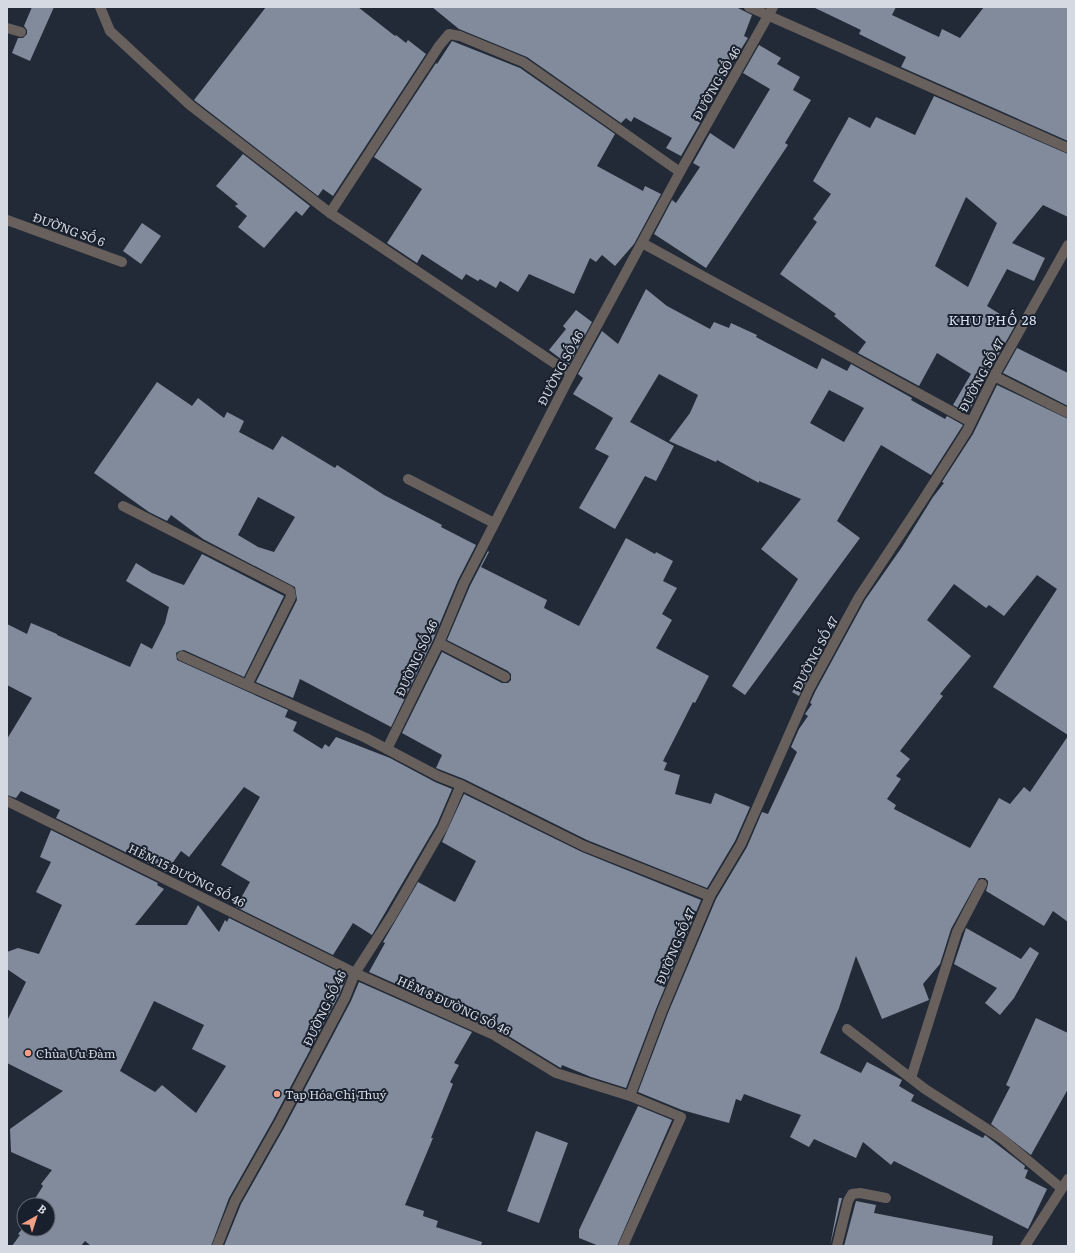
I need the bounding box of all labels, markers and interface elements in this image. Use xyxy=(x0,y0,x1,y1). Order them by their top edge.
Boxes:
street label: ĐƯỜNG SỐ 46 xyxy=(688,42,745,123)
street label: ĐƯỜNG SỐ 6 xyxy=(30,208,108,251)
district label: KHU PHỐ 28 xyxy=(949,309,1037,329)
street label: ĐƯỜNG SỐ 46 xyxy=(533,327,588,409)
street label: ĐƯỜNG SỐ 47 xyxy=(954,335,1008,415)
street label: ĐƯỜNG SỐ 47 xyxy=(788,613,842,693)
street label: ĐƯỜNG SỐ 46 xyxy=(390,616,442,699)
street label: HẺM 15 ĐƯỜNG SỐ 46 xyxy=(126,839,249,911)
street label: ĐƯỜNG SỐ 47 xyxy=(651,905,699,987)
street label: ĐƯỜNG SỐ 46 xyxy=(298,967,350,1049)
street label: HẺM 8 ĐƯỜNG SỐ 46 xyxy=(394,971,514,1039)
place label: Chùa Ưu Đàm xyxy=(36,1044,116,1062)
marker: Chùa Ưu Đàm xyxy=(23,1048,33,1058)
place label: Tạp Hóa Chị Thuý xyxy=(285,1085,386,1103)
marker: Tạp Hóa Chị Thuý xyxy=(272,1089,282,1099)
north arrow xyxy=(16,1197,56,1237)
text: B xyxy=(35,1200,51,1217)

